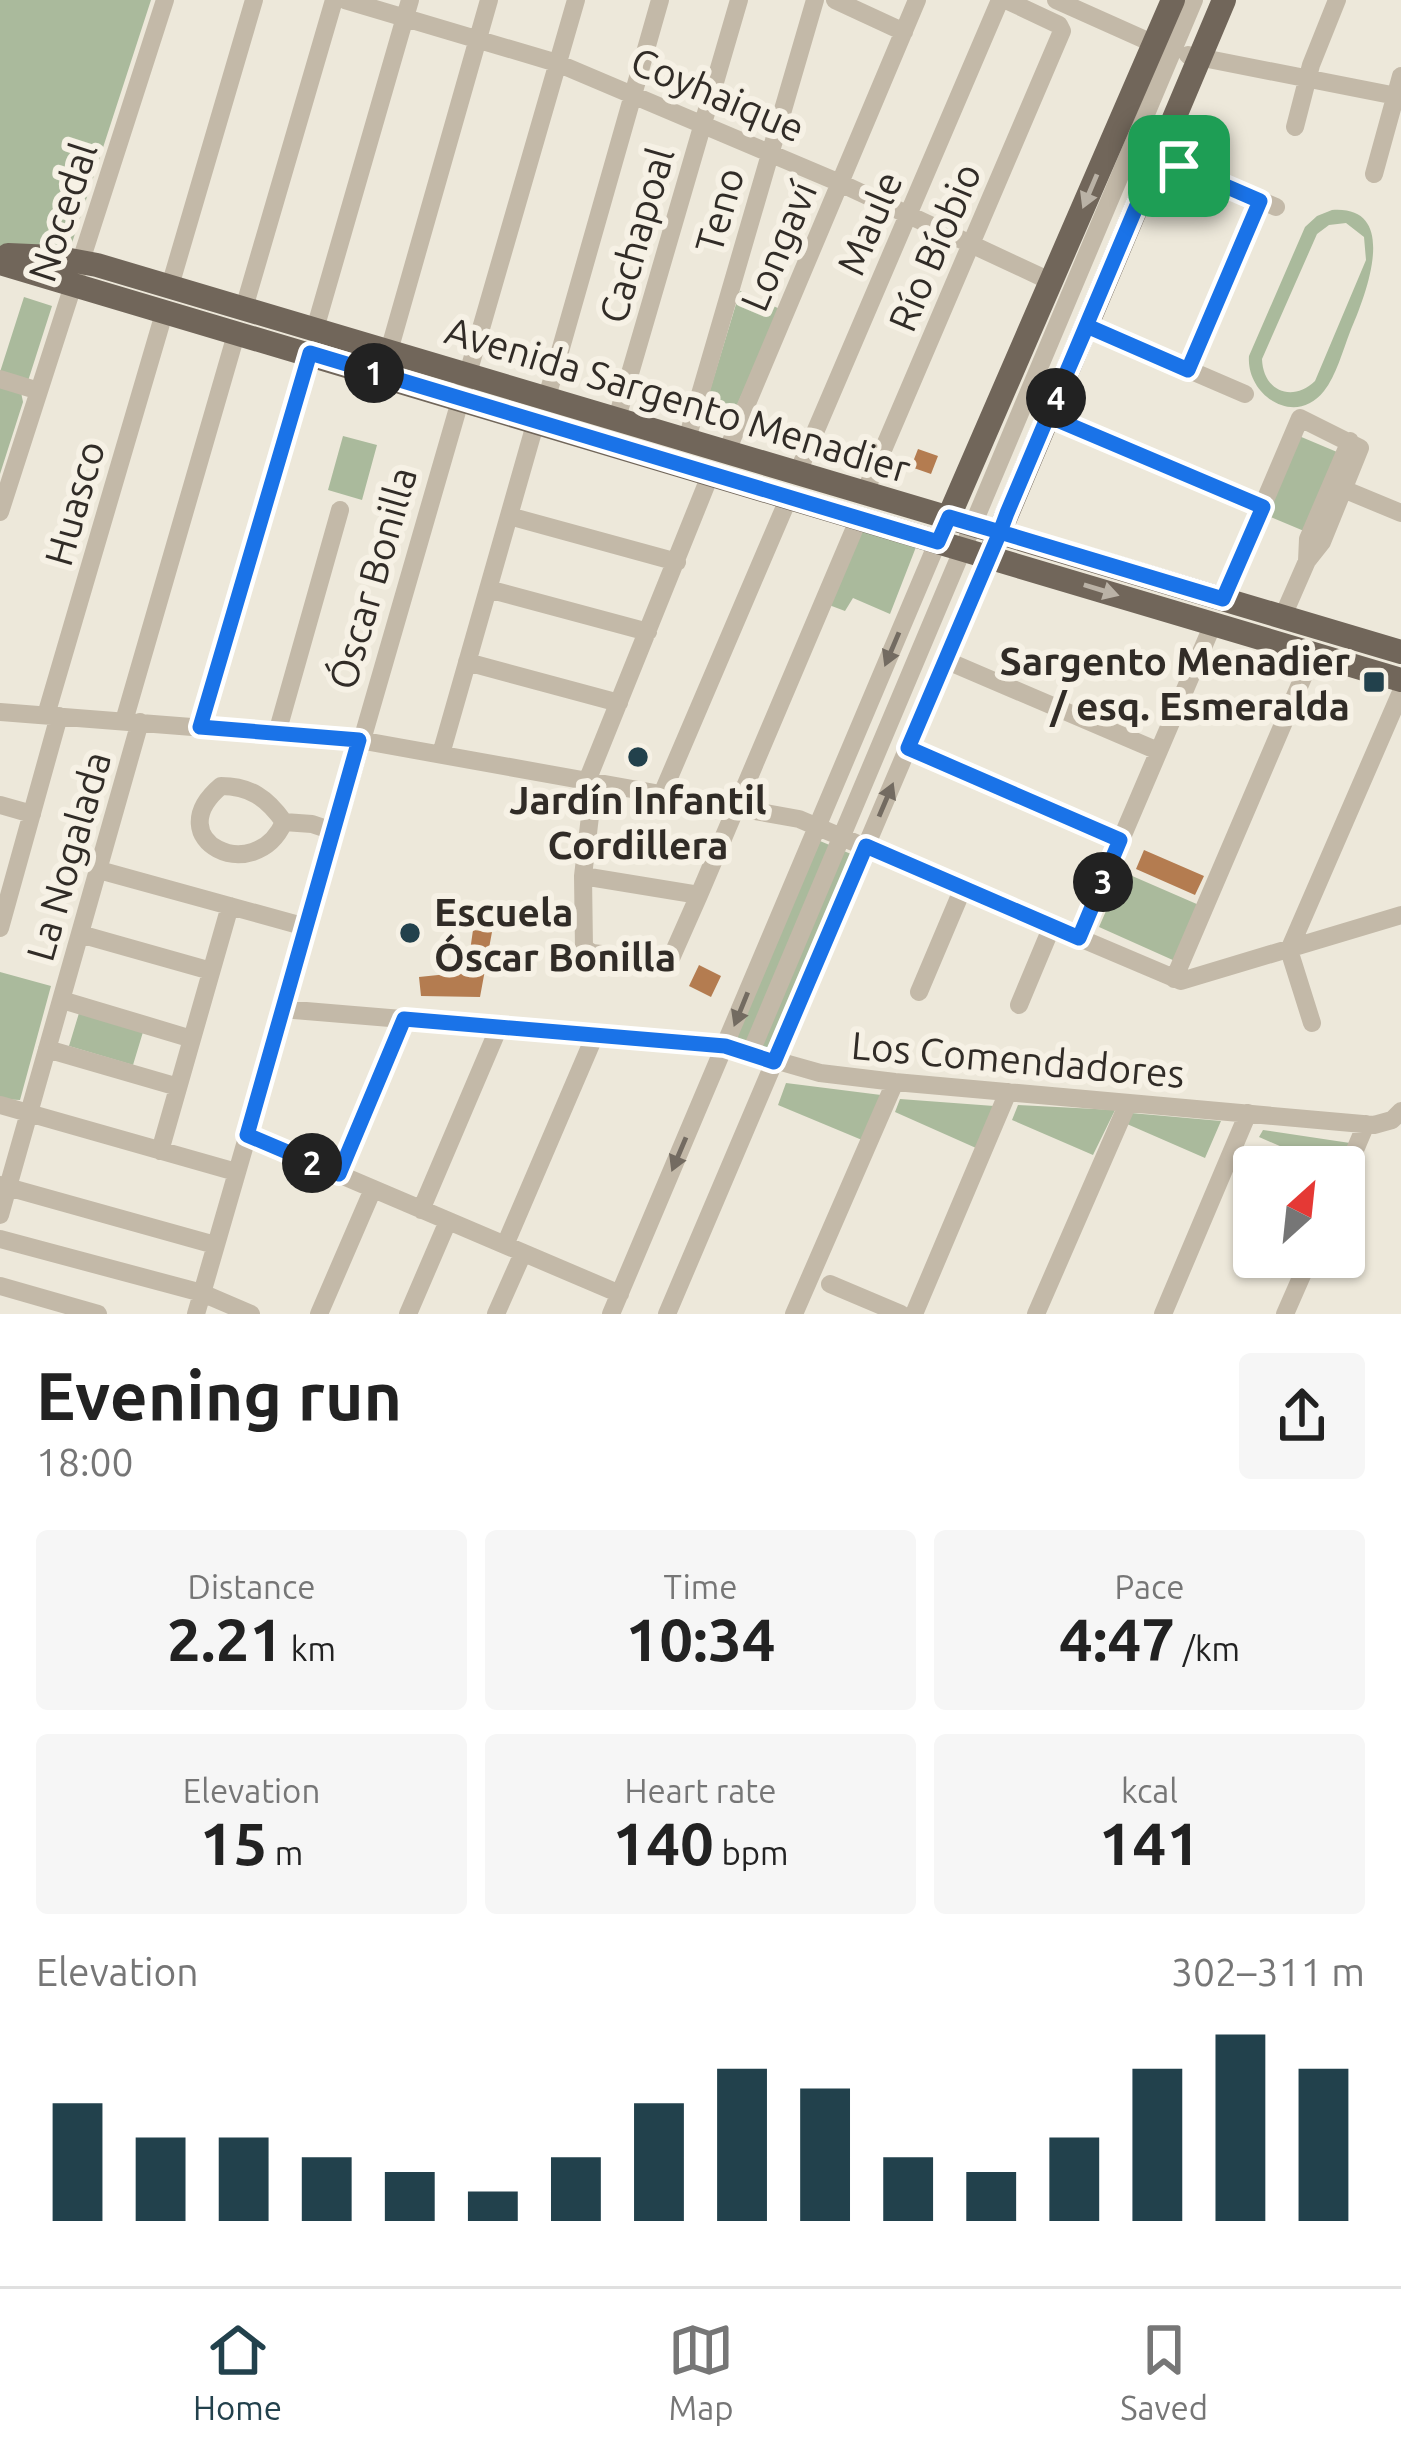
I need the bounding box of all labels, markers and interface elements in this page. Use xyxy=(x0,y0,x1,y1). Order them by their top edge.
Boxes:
street label: Coyhaique xyxy=(625,38,811,150)
pin xyxy=(1128,115,1230,217)
icon: arrive xyxy=(1146,133,1212,199)
street label: Nocedal xyxy=(19,137,105,287)
street label: Cachapoal xyxy=(590,142,682,328)
street label: Río Bíobio xyxy=(879,157,989,337)
street label: Teno xyxy=(686,163,752,257)
street label: Maule xyxy=(828,165,910,281)
one-way arrow xyxy=(1080,173,1099,209)
street label: Longaví xyxy=(732,174,825,317)
street label: Avenida Sargento Menadier xyxy=(440,308,916,490)
pin: 1 xyxy=(344,343,404,403)
text: 1 xyxy=(365,354,383,391)
pin: 4 xyxy=(1026,368,1086,428)
text: 4 xyxy=(1047,379,1065,416)
street label: Huasco xyxy=(36,436,112,570)
street label: Óscar Bonilla xyxy=(319,462,424,694)
one-way arrow xyxy=(1083,582,1120,600)
one-way arrow xyxy=(881,632,901,667)
place label: Sargento Menadier / esq. Esmeralda xyxy=(1000,639,1350,727)
marker: Sargento Menadier / esq. Esmeralda xyxy=(1361,669,1387,695)
marker: Jardín Infantil Cordillera xyxy=(625,744,651,770)
street label: La Nogalada xyxy=(18,747,118,965)
place label: Jardín Infantil Cordillera xyxy=(509,778,767,866)
one-way arrow xyxy=(876,782,896,817)
pin: 3 xyxy=(1073,852,1133,912)
text: 3 xyxy=(1094,863,1112,900)
place label: Escuela Óscar Bonilla xyxy=(434,890,676,978)
marker: Escuela Óscar Bonilla xyxy=(397,920,423,946)
one-way arrow xyxy=(731,991,750,1027)
street label: Los Comendadores xyxy=(850,1023,1186,1095)
pin: 2 xyxy=(282,1133,342,1193)
one-way arrow xyxy=(669,1136,688,1172)
text: 2 xyxy=(303,1144,321,1181)
north arrow xyxy=(1233,1146,1365,1278)
map controls xyxy=(1233,1146,1365,1278)
button: share xyxy=(1239,1353,1365,1479)
text: Evening run xyxy=(36,1358,402,1432)
text: 18:00 xyxy=(36,1440,134,1483)
text: Distance xyxy=(188,1568,315,1605)
text: Time xyxy=(664,1568,737,1605)
text: Pace xyxy=(1115,1568,1184,1605)
text: 2.21 xyxy=(167,1605,283,1672)
text: 10:34 xyxy=(625,1605,776,1672)
text: 4:47 xyxy=(1059,1605,1175,1672)
text: km xyxy=(283,1630,336,1667)
text: /km xyxy=(1175,1630,1240,1667)
text: Elevation xyxy=(183,1772,320,1809)
text: Heart rate xyxy=(625,1772,776,1809)
text: kcal xyxy=(1121,1772,1178,1809)
text: 15 xyxy=(200,1809,267,1876)
text: 140 xyxy=(612,1809,714,1876)
text: 141 xyxy=(1099,1809,1200,1876)
text: m xyxy=(267,1834,303,1871)
text: bpm xyxy=(714,1834,789,1871)
text: Elevation xyxy=(36,1950,199,1993)
text: 302–311 m xyxy=(1171,1950,1365,1993)
tab: Home xyxy=(193,2317,282,2426)
tab: Map xyxy=(668,2317,734,2426)
tab: Saved xyxy=(1120,2317,1208,2426)

